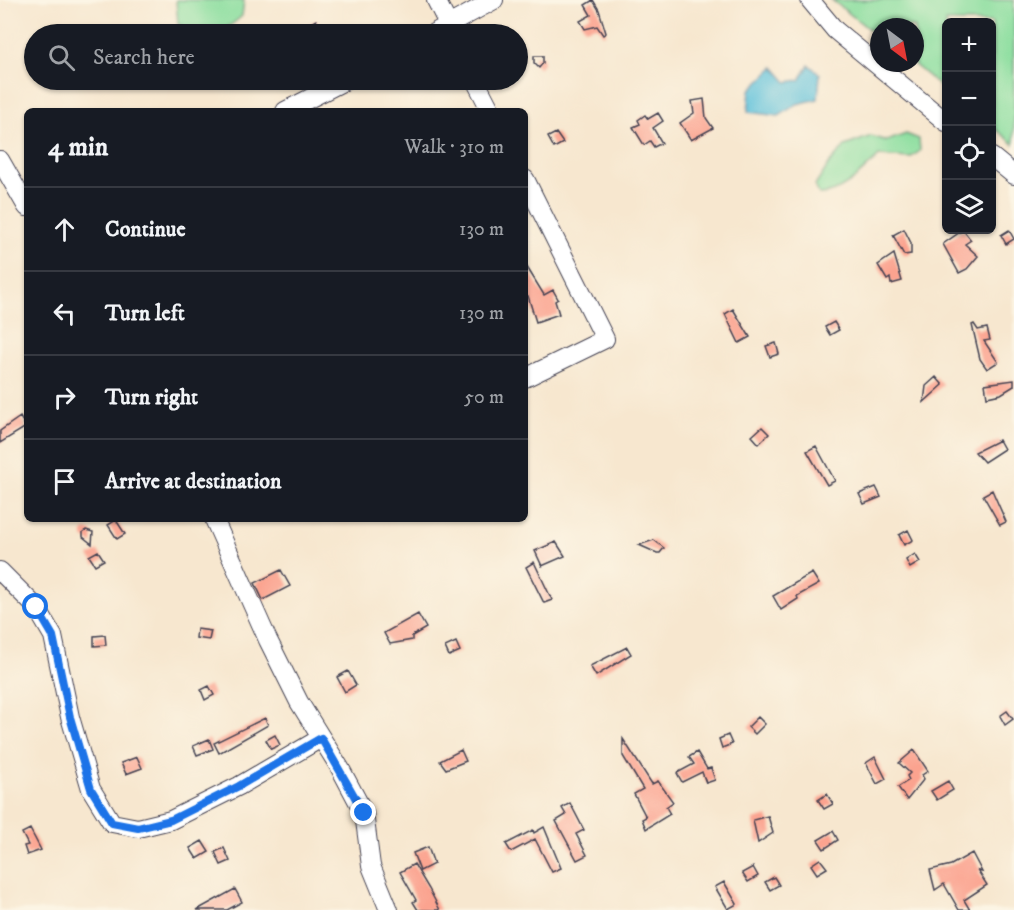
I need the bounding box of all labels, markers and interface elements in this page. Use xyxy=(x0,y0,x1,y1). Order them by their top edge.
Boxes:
north arrow xyxy=(870,18,924,72)
map controls xyxy=(942,18,996,234)
button: + xyxy=(942,18,996,72)
search box xyxy=(24,24,528,90)
icon: search xyxy=(45,41,78,74)
text: Search here xyxy=(93,44,195,71)
button: − xyxy=(942,72,996,126)
button: locate xyxy=(942,126,996,180)
text: 4 min xyxy=(48,131,108,164)
text: Walk · 310 m xyxy=(404,135,504,160)
button: layers xyxy=(942,180,996,234)
icon: ahead xyxy=(48,213,81,246)
text: Continue xyxy=(105,216,186,243)
text: 130 m xyxy=(459,217,504,242)
icon: left xyxy=(48,297,81,330)
text: Turn left xyxy=(105,300,185,327)
text: 130 m xyxy=(459,301,504,326)
icon: right xyxy=(48,381,81,414)
text: Turn right xyxy=(105,384,198,411)
text: 50 m xyxy=(464,385,504,410)
icon: arrive xyxy=(48,465,81,498)
text: Arrive at destination xyxy=(105,468,282,495)
route start xyxy=(22,593,48,619)
route end xyxy=(350,799,376,825)

